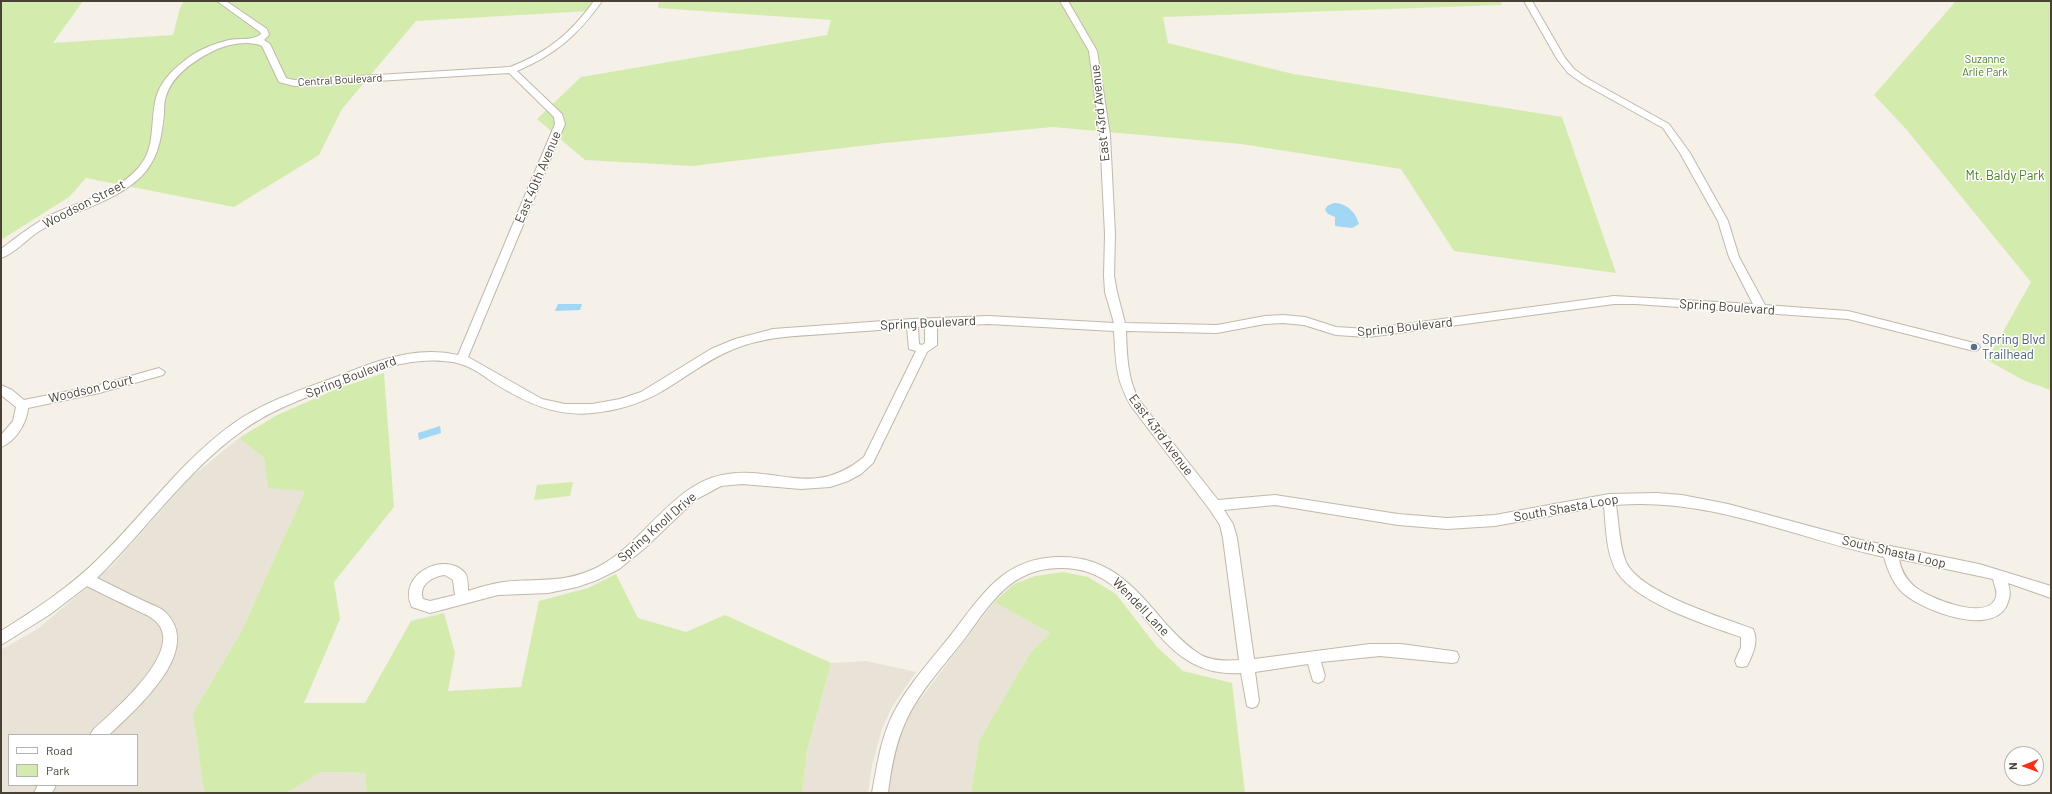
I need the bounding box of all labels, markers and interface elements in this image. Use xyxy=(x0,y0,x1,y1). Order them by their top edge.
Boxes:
park label: Suzanne Arlie Park xyxy=(1962,52,2008,78)
street label: East 43rd Avenue xyxy=(1087,64,1113,162)
street label: Central Boulevard xyxy=(297,71,383,89)
street label: East 40th Avenue xyxy=(512,129,564,225)
park label: Mt. Baldy Park xyxy=(1965,168,2045,184)
street label: Woodson Street xyxy=(40,177,128,231)
street label: Spring Boulevard xyxy=(1679,296,1775,318)
street label: Spring Boulevard xyxy=(880,313,976,333)
street label: Spring Boulevard xyxy=(1357,314,1453,340)
place label: Spring Blvd Trailhead xyxy=(1982,332,2046,363)
marker: Spring Blvd Trailhead xyxy=(1969,342,1979,352)
street label: Spring Boulevard xyxy=(303,353,399,401)
street label: Woodson Court xyxy=(47,372,135,406)
street label: East 43rd Avenue xyxy=(1125,391,1197,479)
street label: Spring Knoll Drive xyxy=(615,489,699,565)
street label: South Shasta Loop xyxy=(1512,491,1620,525)
street label: South Shasta Loop xyxy=(1841,532,1947,572)
street label: Wendell Lane xyxy=(1109,575,1173,639)
legend xyxy=(8,734,138,786)
text: Road xyxy=(46,743,73,757)
north arrow xyxy=(2004,746,2044,786)
text: N xyxy=(2006,762,2019,770)
text: Park xyxy=(46,763,70,777)

